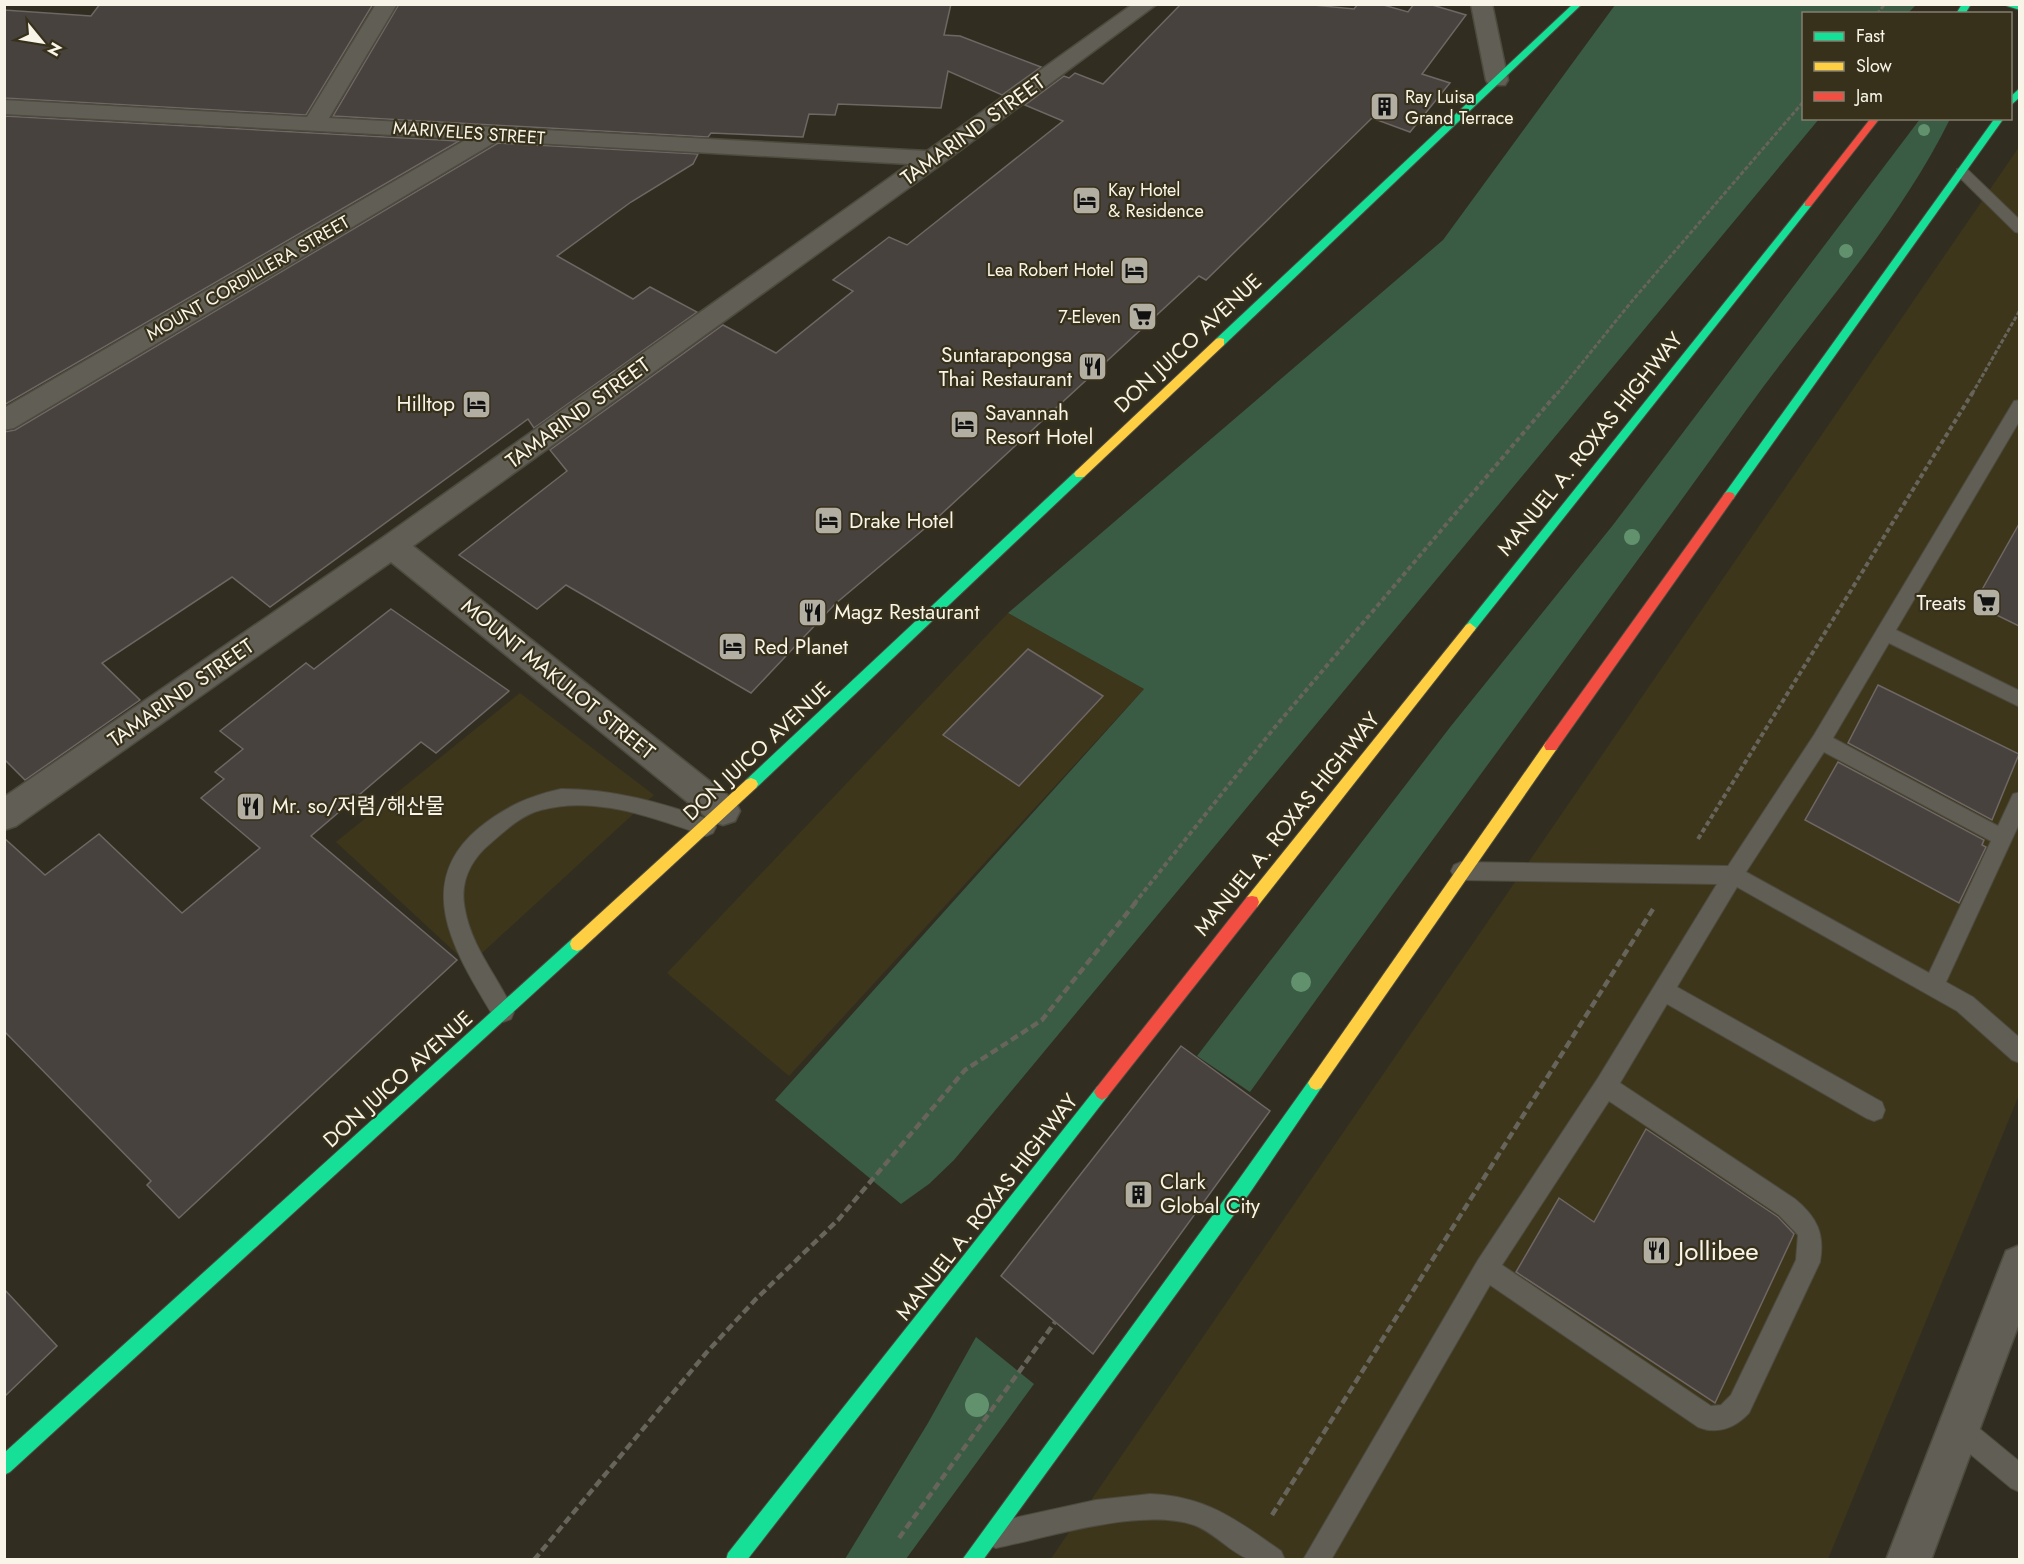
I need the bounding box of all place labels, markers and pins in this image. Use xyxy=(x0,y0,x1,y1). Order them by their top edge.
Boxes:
place label: Ray Luisa Grand Terrace xyxy=(1405,84,1514,131)
building icon: Ray Luisa Grand Terrace xyxy=(1368,91,1400,123)
place label: Kay Hotel & Residence xyxy=(1108,177,1204,224)
hotel icon: Kay Hotel & Residence xyxy=(1071,184,1103,216)
hotel icon: Lea Robert Hotel xyxy=(1119,254,1151,286)
place label: Lea Robert Hotel xyxy=(987,257,1114,283)
supermarket icon: 7-Eleven xyxy=(1126,301,1158,333)
place label: 7-Eleven xyxy=(1058,304,1121,330)
place label: Suntarapongsa Thai Restaurant xyxy=(939,340,1072,394)
restaurant icon: Suntarapongsa Thai Restaurant xyxy=(1077,351,1109,383)
hotel icon: Hilltop xyxy=(460,388,492,420)
place label: Hilltop xyxy=(396,389,455,419)
place label: Savannah Resort Hotel xyxy=(985,398,1093,452)
hotel icon: Savannah Resort Hotel xyxy=(948,409,980,441)
hotel icon: Drake Hotel xyxy=(812,505,844,537)
place label: Drake Hotel xyxy=(849,506,954,536)
supermarket icon: Treats xyxy=(1971,587,2003,619)
place label: Treats xyxy=(1917,588,1966,618)
restaurant icon: Magz Restaurant xyxy=(797,596,829,628)
place label: Magz Restaurant xyxy=(834,597,980,627)
hotel icon: Red Planet xyxy=(717,631,749,663)
place label: Red Planet xyxy=(754,632,848,662)
restaurant icon: Mr. so/저렴/해산물 xyxy=(235,790,267,822)
place label: Mr. so/저렴/해산물 xyxy=(272,791,445,821)
place label: Clark Global City xyxy=(1160,1167,1261,1221)
building icon: Clark Global City xyxy=(1123,1178,1155,1210)
place label: Jollibee xyxy=(1675,1232,1759,1270)
restaurant icon: Jollibee xyxy=(1641,1235,1673,1267)

